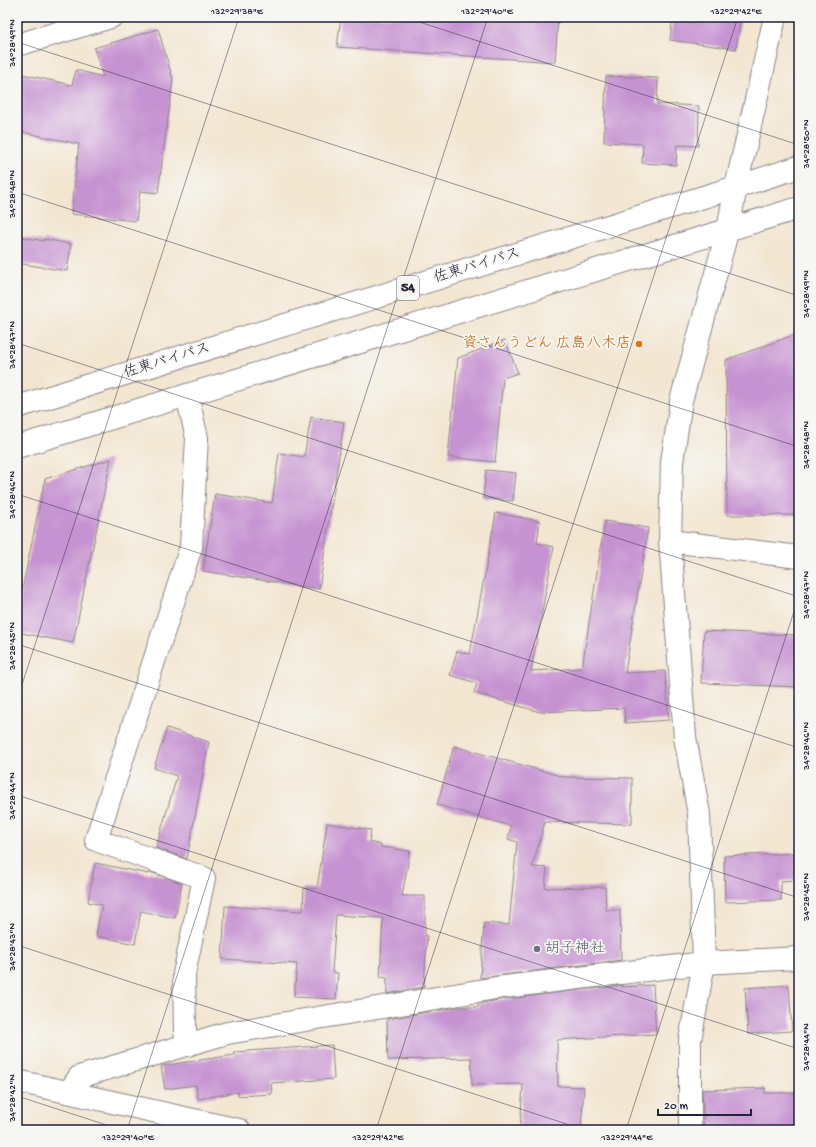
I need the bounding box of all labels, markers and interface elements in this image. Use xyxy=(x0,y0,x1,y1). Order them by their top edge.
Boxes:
text: 132°29'38"E xyxy=(210,6,264,18)
text: 132°29'40"E xyxy=(460,6,514,18)
text: 132°29'42"E xyxy=(709,6,762,18)
text: 34°28'49"N xyxy=(7,19,19,68)
text: 34°28'50"N xyxy=(801,119,813,169)
text: 34°28'48"N xyxy=(7,169,19,219)
street label: 佐東バイパス xyxy=(431,243,523,288)
text: 34°28'49"N xyxy=(801,270,813,319)
road number: 54 xyxy=(397,276,419,300)
text: 34°28'47"N xyxy=(7,321,19,370)
place label: 資さんうどん 広島八木店 xyxy=(462,334,631,353)
street label: 佐東バイパス xyxy=(121,338,213,383)
marker: 資さんうどん 広島八木店 xyxy=(634,339,644,349)
text: 34°28'48"N xyxy=(801,420,813,470)
text: 34°28'46"N xyxy=(7,471,19,520)
text: 34°28'47"N xyxy=(801,571,813,620)
text: 34°28'45"N xyxy=(7,622,19,671)
text: 34°28'46"N xyxy=(801,722,813,771)
text: 34°28'44"N xyxy=(7,772,19,821)
text: 34°28'45"N xyxy=(801,873,813,922)
text: 34°28'43"N xyxy=(7,923,19,972)
place label: 胡子神社 xyxy=(545,939,605,958)
marker: 胡子神社 xyxy=(532,944,542,954)
text: 34°28'44"N xyxy=(801,1023,813,1072)
text: 34°28'42"N xyxy=(7,1074,19,1123)
scale bar xyxy=(658,1091,751,1117)
text: 20 m xyxy=(664,1100,689,1114)
text: 132°29'40"E xyxy=(101,1132,155,1144)
text: 132°29'42"E xyxy=(351,1132,404,1144)
text: 132°29'44"E xyxy=(601,1132,653,1144)

